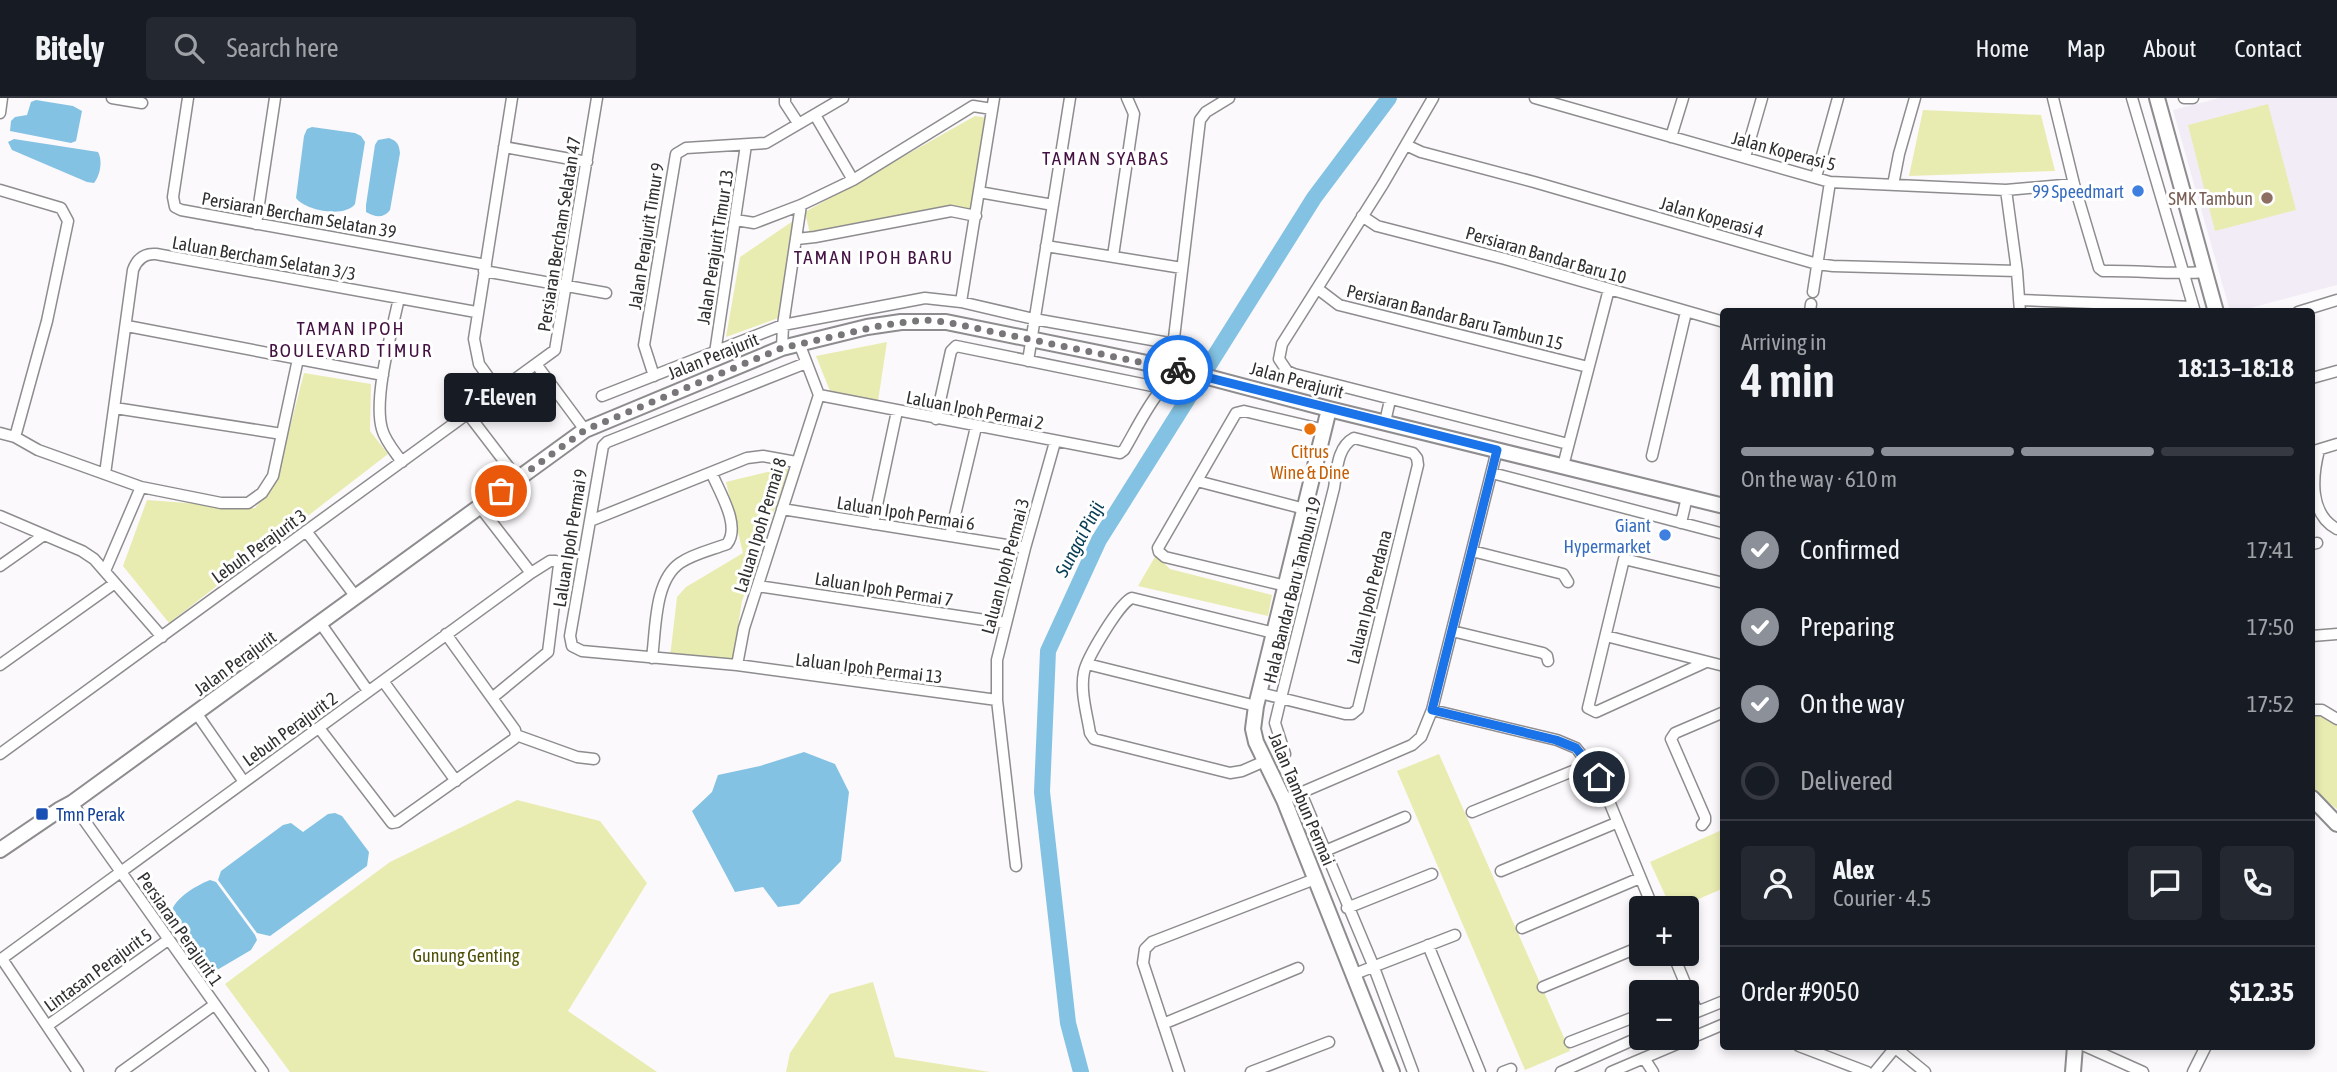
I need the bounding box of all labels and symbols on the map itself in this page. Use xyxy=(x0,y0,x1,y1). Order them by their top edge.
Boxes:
street label: Jalan Koperasi 5 xyxy=(1730,127,1838,175)
street label: Persiaran Bercham Selatan 47 xyxy=(533,135,585,333)
district label: TAMAN SYABAS xyxy=(1042,147,1170,169)
street label: Jalan Perajurit Timur 9 xyxy=(624,161,668,311)
street label: Jalan Perajurit Timur 13 xyxy=(692,168,738,326)
place label: 99 Speedmart xyxy=(2032,181,2124,202)
marker: 99 Speedmart xyxy=(2130,183,2146,199)
street label: Persiaran Bercham Selatan 39 xyxy=(200,188,398,242)
place label: SMK Tambun xyxy=(2168,188,2253,209)
marker: SMK Tambun xyxy=(2259,190,2275,206)
street label: Jalan Koperasi 4 xyxy=(1658,192,1766,242)
street label: Persiaran Bandar Baru 10 xyxy=(1463,222,1629,288)
street label: Laluan Bercham Selatan 3/3 xyxy=(170,231,358,285)
district label: TAMAN IPOH BARU xyxy=(794,246,954,268)
street label: Persiaran Bandar Baru Tambun 15 xyxy=(1345,280,1565,354)
district label: TAMAN IPOH BOULEVARD TIMUR xyxy=(269,317,433,361)
street label: Jalan Perajurit xyxy=(665,328,761,384)
courier xyxy=(1143,335,1213,405)
street label: Jalan Perajurit xyxy=(1248,357,1346,403)
callout: 7-Eleven xyxy=(445,372,557,421)
street label: Laluan Ipoh Permai 2 xyxy=(904,386,1046,434)
marker: Citrus Wine & Dine xyxy=(1302,421,1318,437)
place label: Citrus Wine & Dine xyxy=(1270,441,1350,483)
street label: Laluan Ipoh Permai 8 xyxy=(730,455,790,595)
pin xyxy=(471,461,531,521)
street label: Laluan Ipoh Permai 9 xyxy=(549,467,591,609)
street label: Laluan Ipoh Permai 6 xyxy=(835,492,977,534)
street label: Hala Bandar Baru Tambun 19 xyxy=(1259,495,1325,685)
street label: Laluan Ipoh Permai 3 xyxy=(977,496,1033,636)
water label: Sungai Pinji xyxy=(1050,498,1108,581)
street label: Lebuh Perajurit 3 xyxy=(207,505,311,587)
place label: Giant Hypermarket xyxy=(1564,515,1651,557)
marker: Giant Hypermarket xyxy=(1657,527,1673,543)
street label: Laluan Ipoh Perdana xyxy=(1342,528,1396,666)
street label: Laluan Ipoh Permai 7 xyxy=(813,568,955,610)
street label: Jalan Perajurit xyxy=(190,626,280,700)
street label: Laluan Ipoh Permai 13 xyxy=(794,649,944,687)
street label: Lebuh Perajurit 2 xyxy=(238,688,342,770)
street label: Jalan Tambun Permai xyxy=(1265,729,1339,869)
pin xyxy=(1569,747,1629,807)
place label: Tmn Perak xyxy=(56,804,125,825)
marker: Tmn Perak xyxy=(34,806,50,822)
street label: Persiaran Perajurit 1 xyxy=(133,868,227,990)
street label: Lintasan Perajurit 5 xyxy=(40,924,156,1016)
park label: Gunung Genting xyxy=(413,945,520,966)

